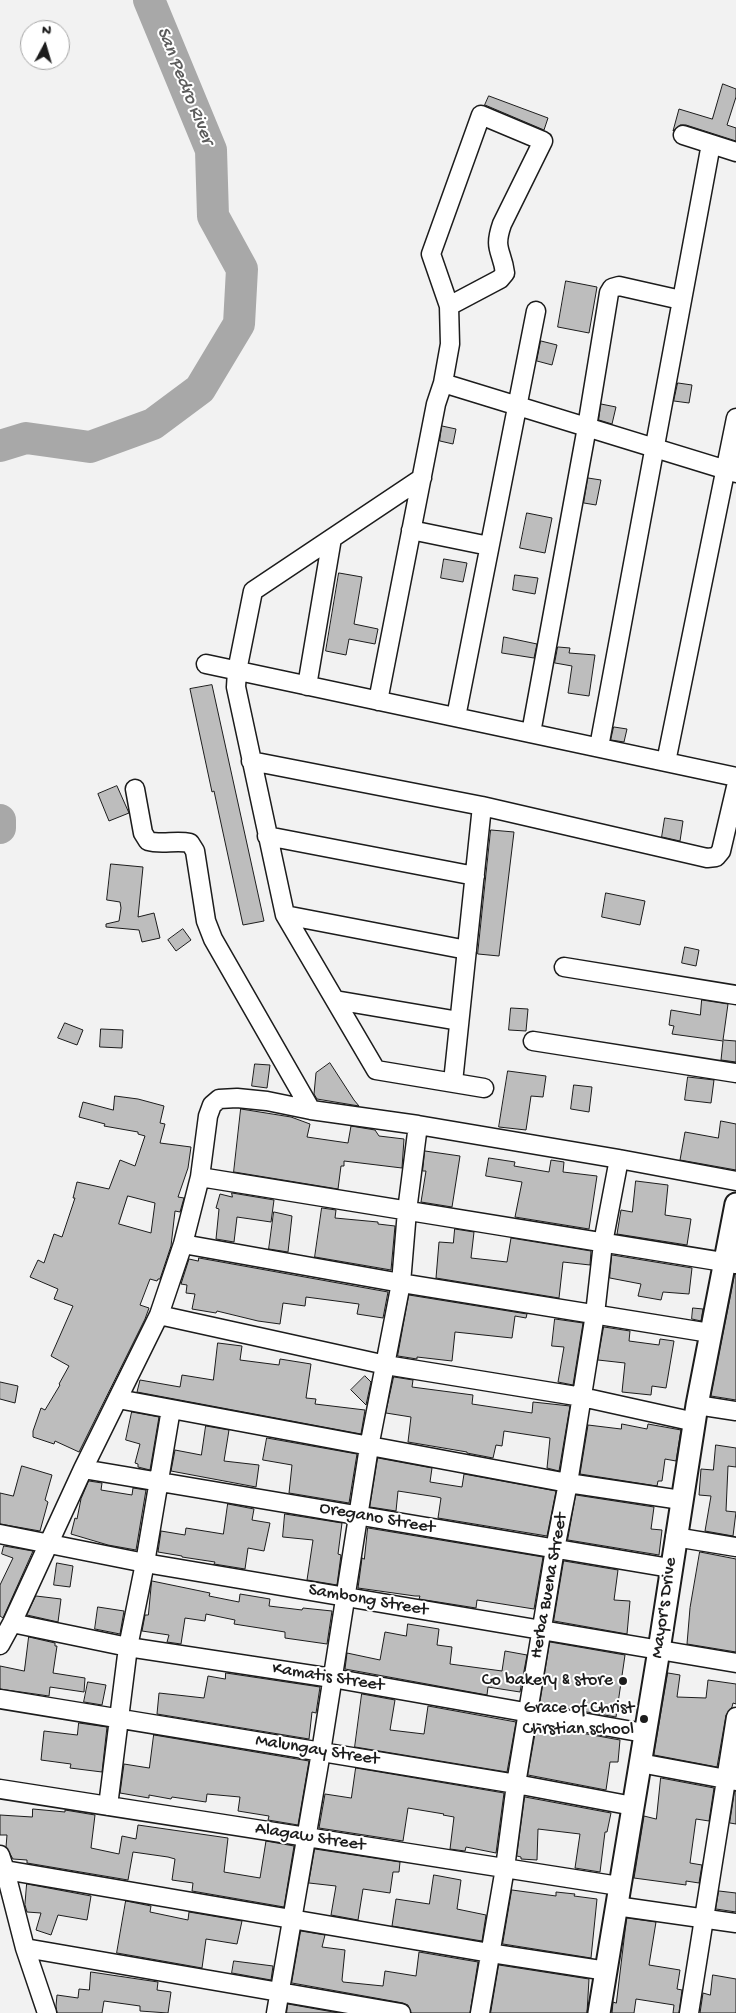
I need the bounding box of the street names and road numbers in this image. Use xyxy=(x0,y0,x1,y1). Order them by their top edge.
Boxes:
street label: Oregano Street xyxy=(318,1498,436,1540)
street label: Herba Buena Street xyxy=(527,1512,573,1660)
street label: Mayor's Drive xyxy=(647,1556,683,1660)
street label: Sambong Street xyxy=(307,1580,429,1622)
street label: Kamatis Street xyxy=(271,1659,385,1697)
street label: Malungay Street xyxy=(254,1731,380,1771)
street label: Alagaw Street xyxy=(253,1819,367,1857)

